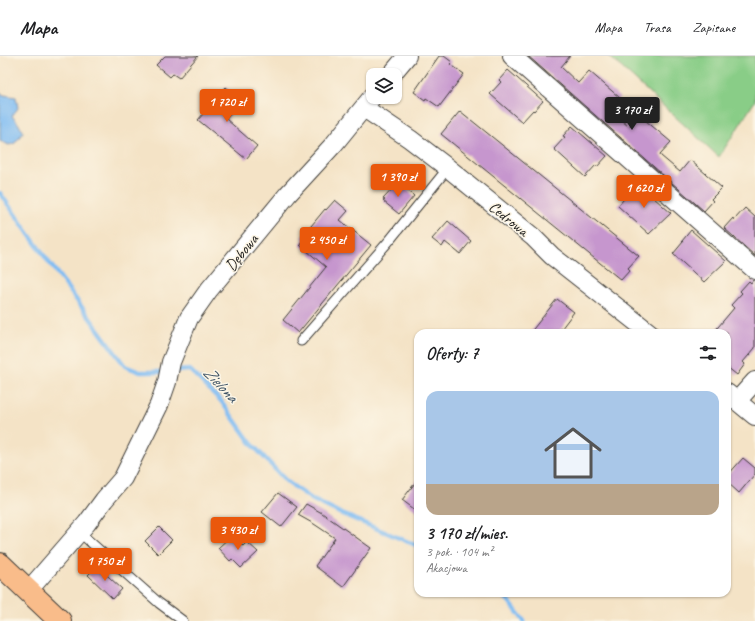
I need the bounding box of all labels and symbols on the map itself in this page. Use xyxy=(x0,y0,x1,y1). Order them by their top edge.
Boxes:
pin: 1 720 zł xyxy=(186,89,268,123)
pin: 3 170 zł xyxy=(591,97,673,131)
pin: 1 390 zł xyxy=(357,164,439,198)
pin: 1 620 zł xyxy=(603,175,685,209)
street label: Cedrowa xyxy=(484,197,533,242)
pin: 2 450 zł xyxy=(286,227,368,261)
street label: Dębowa xyxy=(221,229,264,275)
water label: Zielona xyxy=(199,362,244,408)
pin: 3 430 zł xyxy=(197,517,279,551)
pin: 1 750 zł xyxy=(64,548,146,582)

